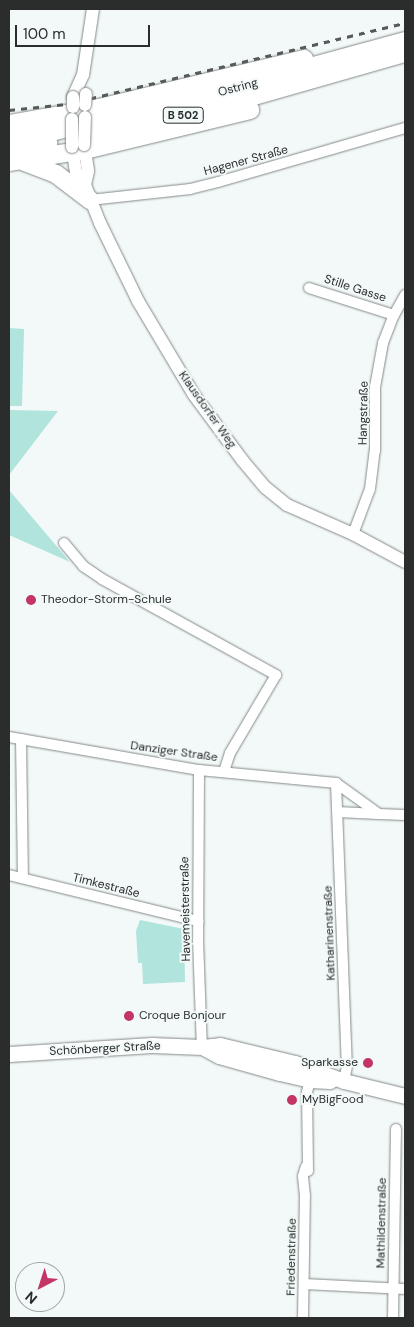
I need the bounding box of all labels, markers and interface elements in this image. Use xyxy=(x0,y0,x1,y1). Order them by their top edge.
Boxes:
scale bar xyxy=(18,15,152,47)
text: 100 m xyxy=(23,24,66,44)
street label: Ostring xyxy=(217,76,259,100)
road number: B 502 xyxy=(162,106,204,124)
street label: Hagener Straße xyxy=(202,143,290,179)
street label: Stille Gasse xyxy=(322,272,388,306)
street label: Klausdorfer Weg xyxy=(175,369,239,451)
street label: Hangstraße xyxy=(356,381,372,445)
place label: Theodor-Storm-Schule xyxy=(41,593,171,607)
marker: Theodor-Storm-Schule xyxy=(25,594,37,606)
street label: Danziger Straße xyxy=(129,739,219,765)
street label: Havemeisterstraße xyxy=(178,856,194,962)
street label: Timkestraße xyxy=(71,871,141,901)
street label: Katharinenstraße xyxy=(321,885,339,981)
place label: Croque Bonjour xyxy=(139,1009,226,1023)
marker: Croque Bonjour xyxy=(123,1010,135,1022)
street label: Schönberger Straße xyxy=(49,1039,161,1059)
place label: Sparkasse xyxy=(301,1056,358,1070)
marker: Sparkasse xyxy=(362,1057,374,1069)
place label: MyBigFood xyxy=(302,1093,363,1107)
marker: MyBigFood xyxy=(286,1094,298,1106)
street label: Mathildenstraße xyxy=(374,1177,390,1269)
street label: Friedenstraße xyxy=(284,1218,300,1296)
north arrow xyxy=(15,1262,65,1312)
text: N xyxy=(21,1288,41,1308)

